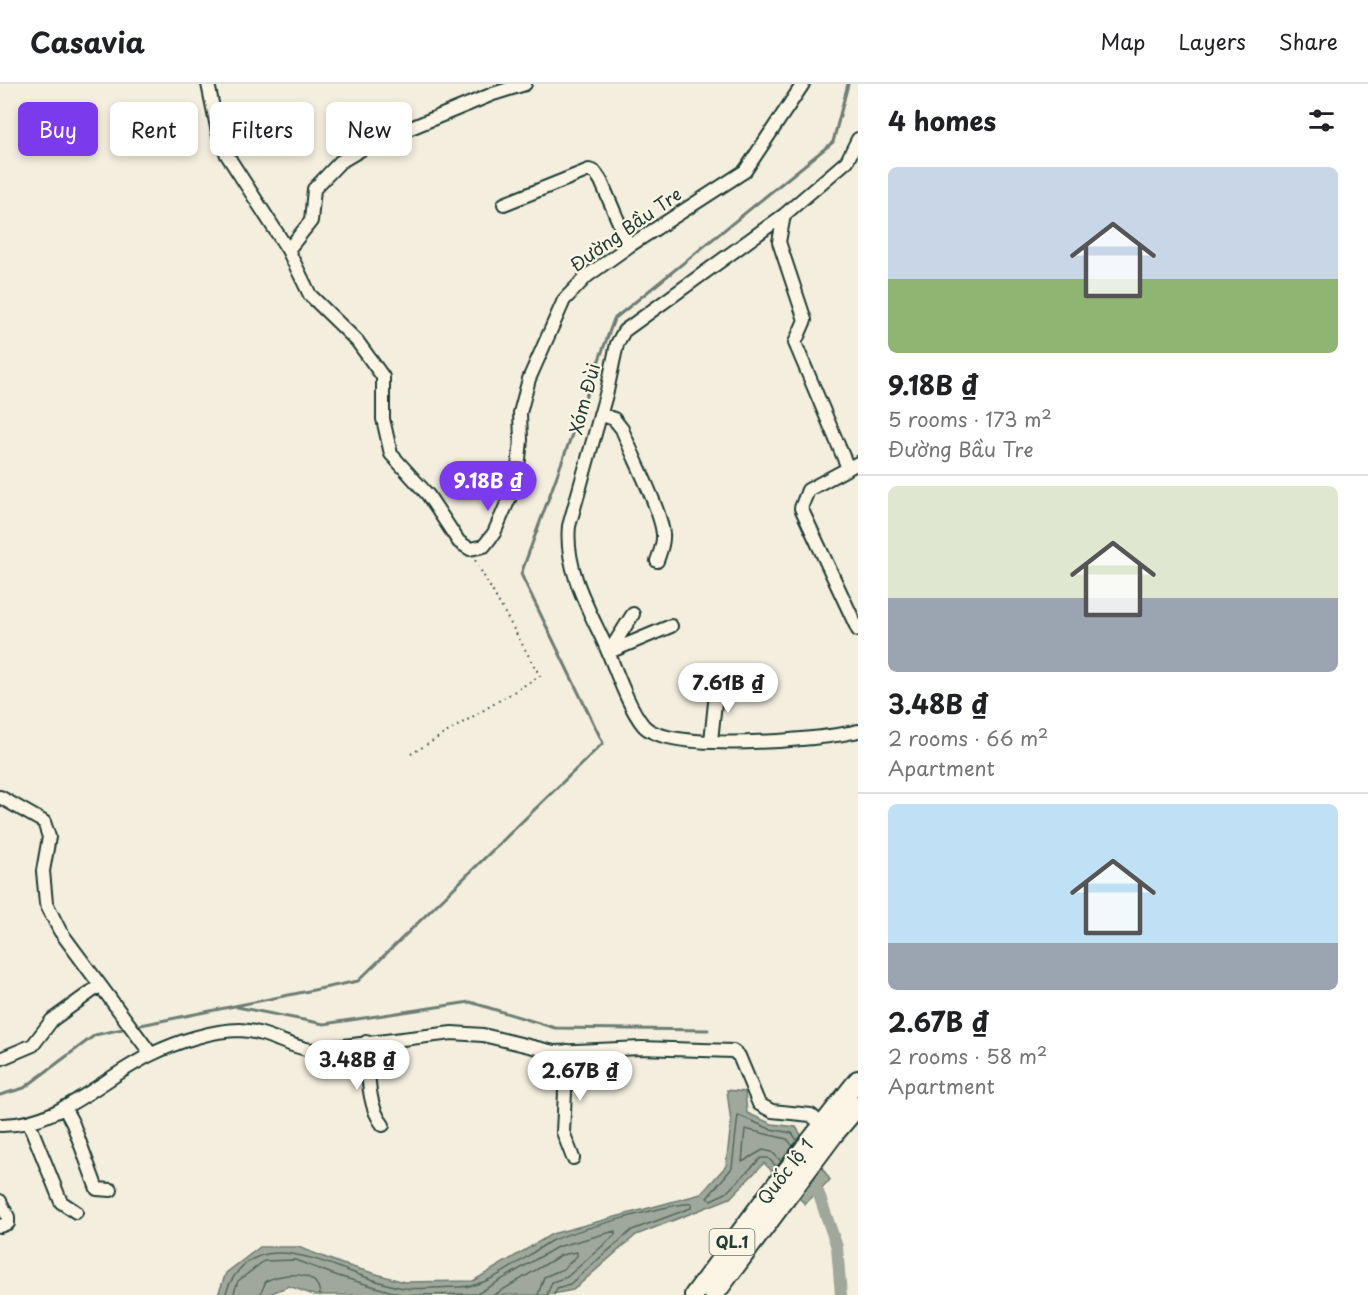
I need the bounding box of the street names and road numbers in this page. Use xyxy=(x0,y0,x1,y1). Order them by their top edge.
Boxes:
street label: Đường Bầu Tre xyxy=(564,180,686,277)
street label: Xóm Đùi xyxy=(561,360,606,437)
street label: Quốc lộ 1 xyxy=(750,1132,819,1210)
road number: QL.1 xyxy=(710,1229,754,1255)

